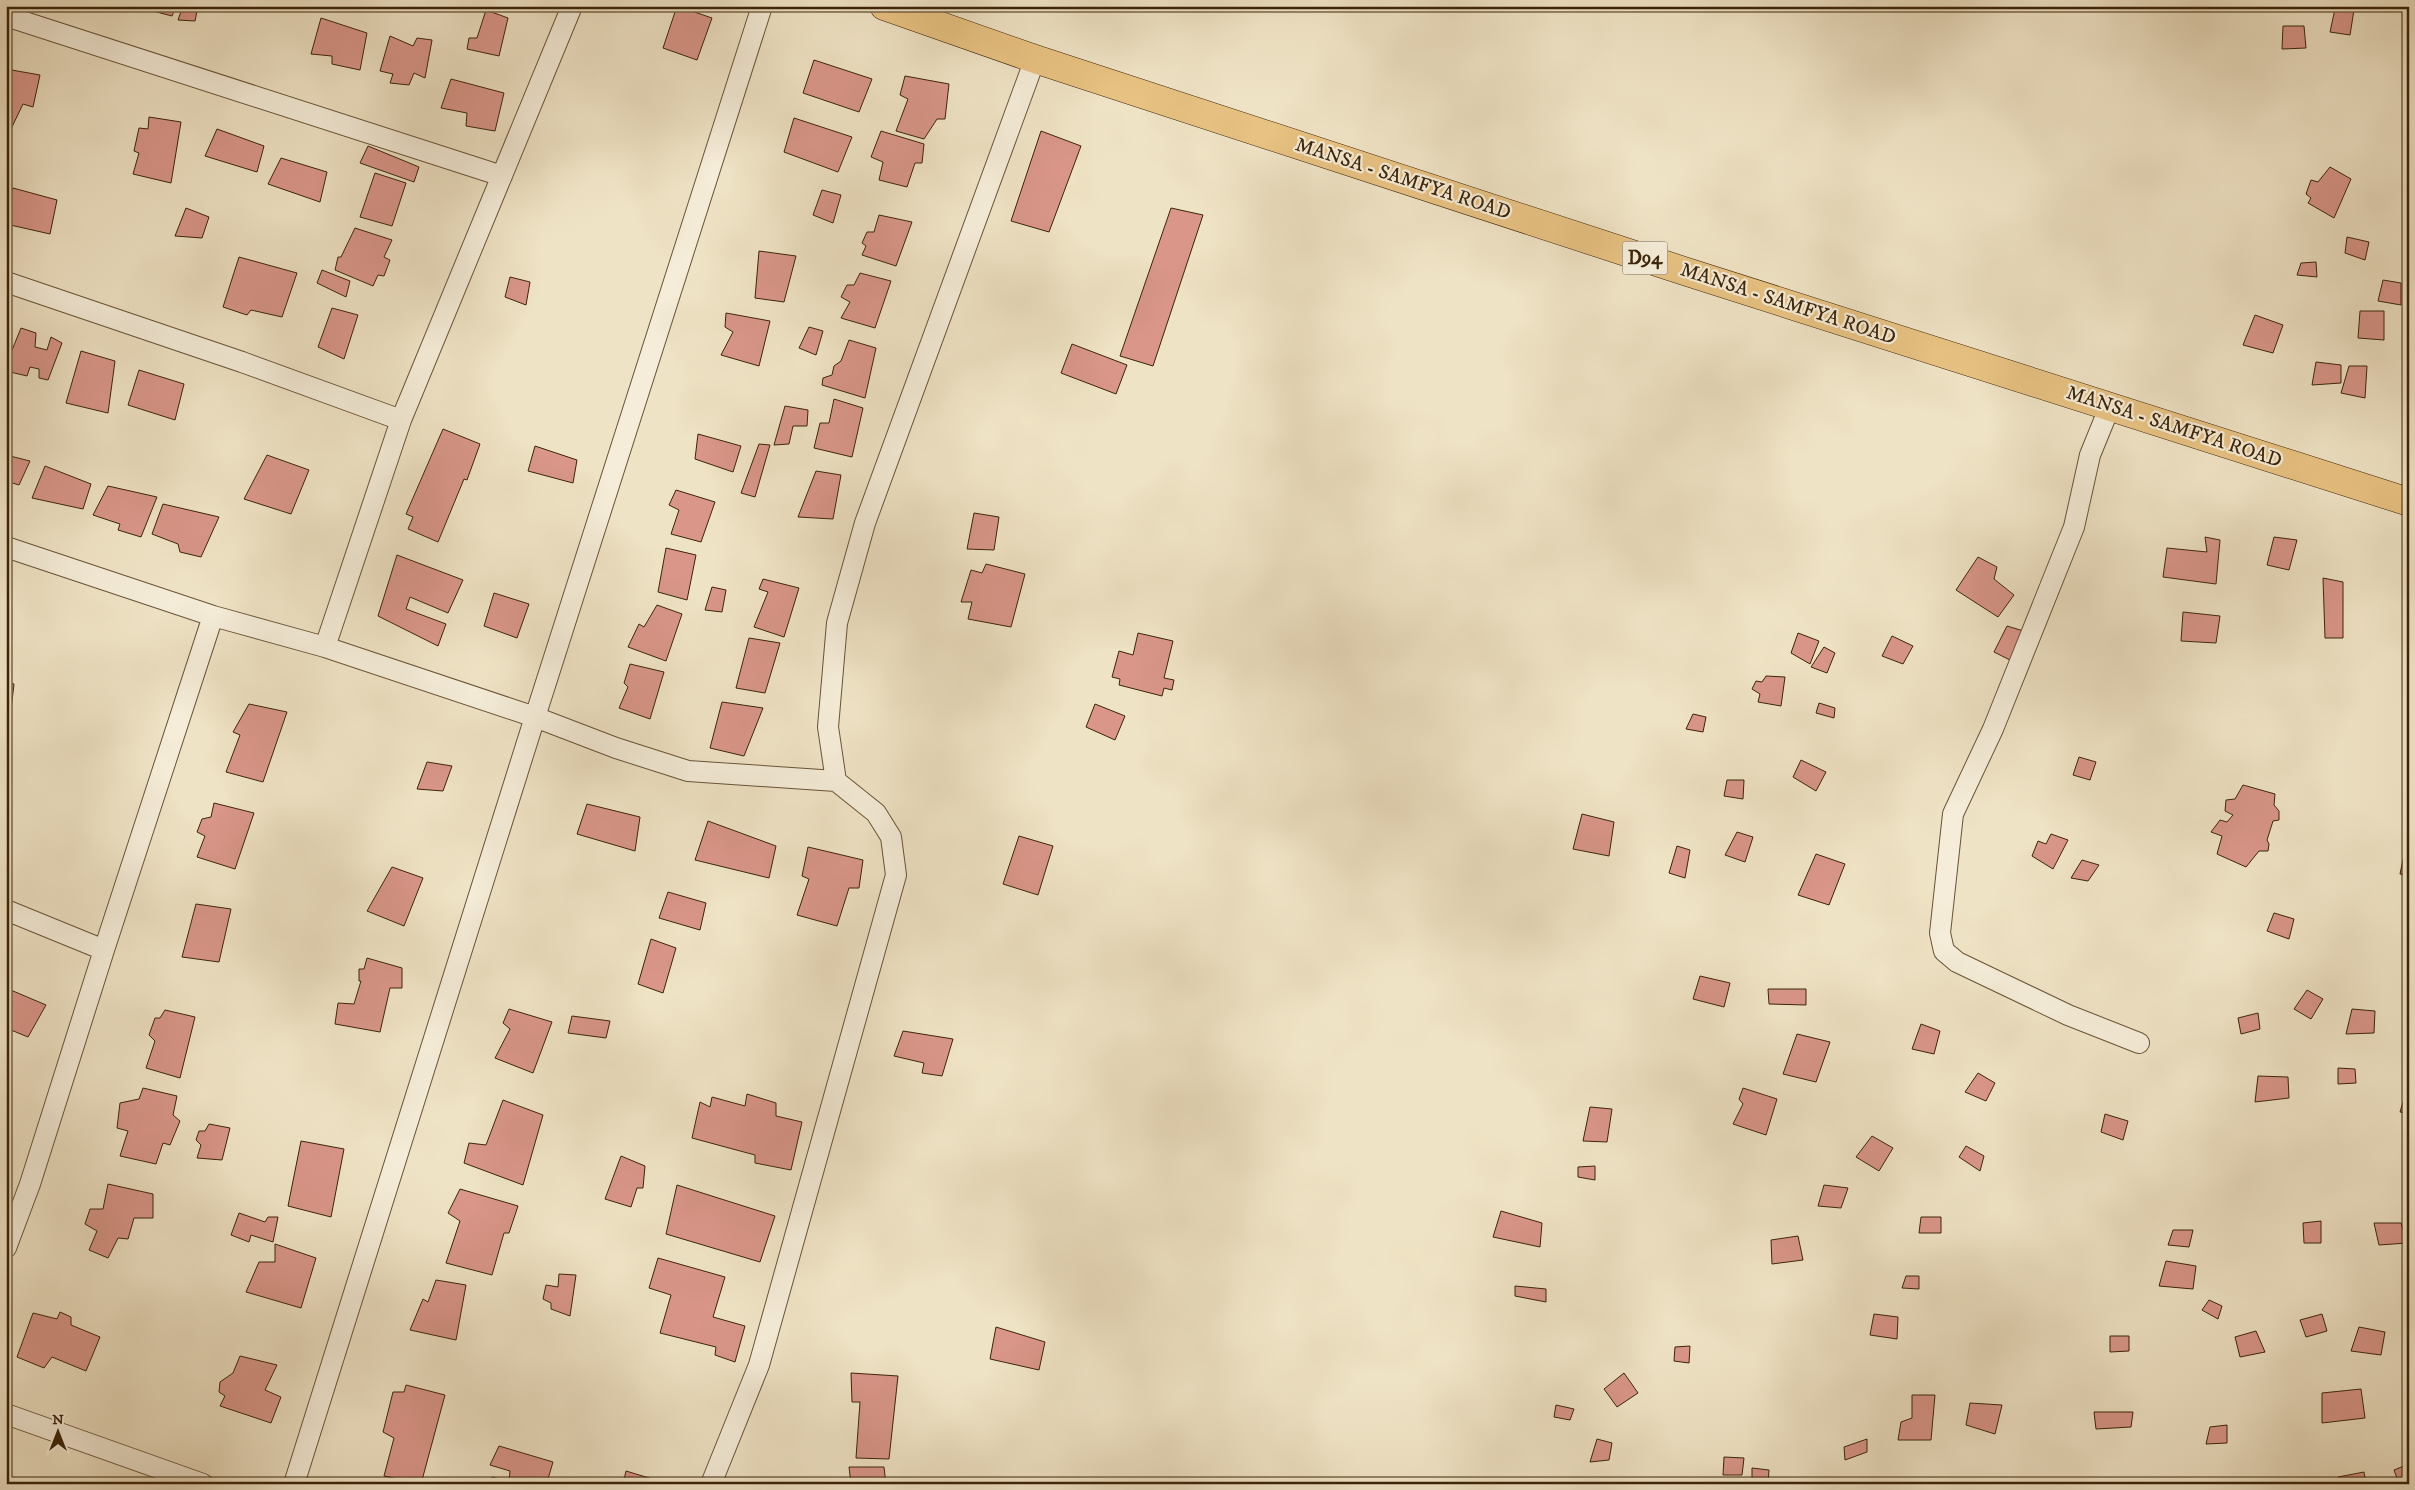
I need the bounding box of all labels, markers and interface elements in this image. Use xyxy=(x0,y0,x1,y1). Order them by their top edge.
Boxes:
street label: MANSA - SAMFYA ROAD xyxy=(1292,132,1514,226)
road number: D94 xyxy=(1622,242,1668,274)
street label: MANSA - SAMFYA ROAD xyxy=(1677,257,1899,351)
street label: MANSA - SAMFYA ROAD xyxy=(2063,380,2285,474)
north arrow xyxy=(32,1408,82,1458)
text: N xyxy=(52,1411,64,1429)

